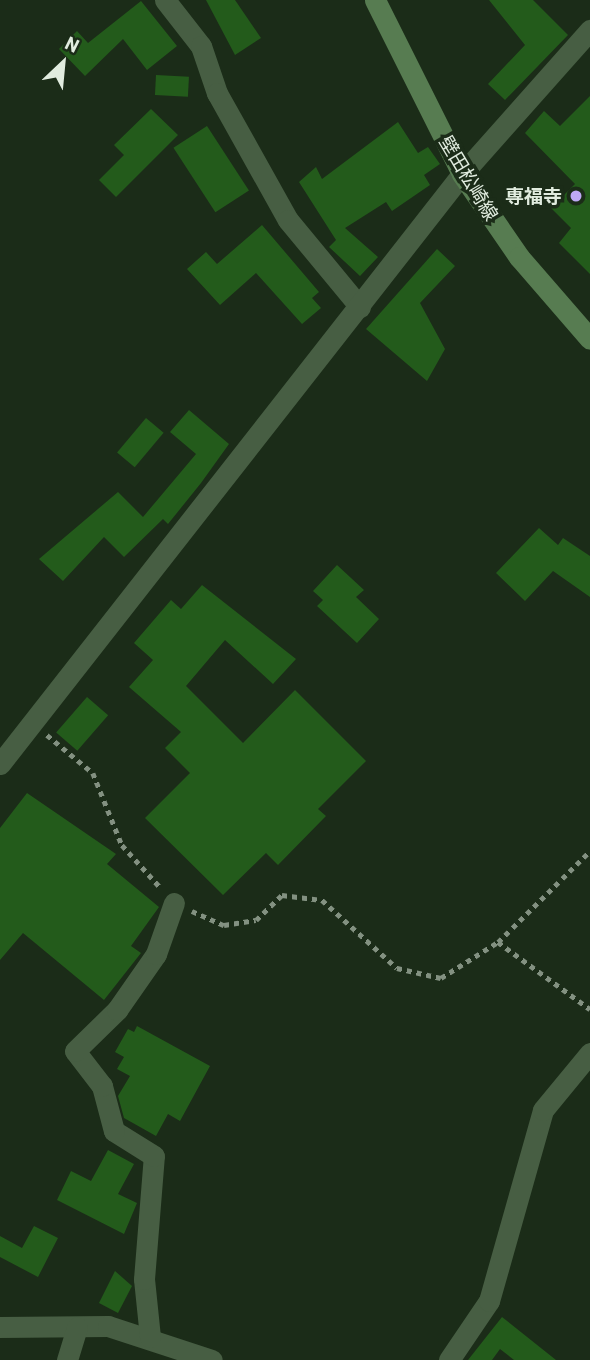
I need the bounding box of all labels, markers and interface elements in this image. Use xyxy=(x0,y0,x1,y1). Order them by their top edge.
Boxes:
north arrow xyxy=(28,28,98,98)
text: N xyxy=(62,31,83,57)
street label: 壁田松崎線 xyxy=(435,131,503,225)
place label: 専福寺 xyxy=(505,185,562,207)
marker: 専福寺 xyxy=(568,188,584,204)

